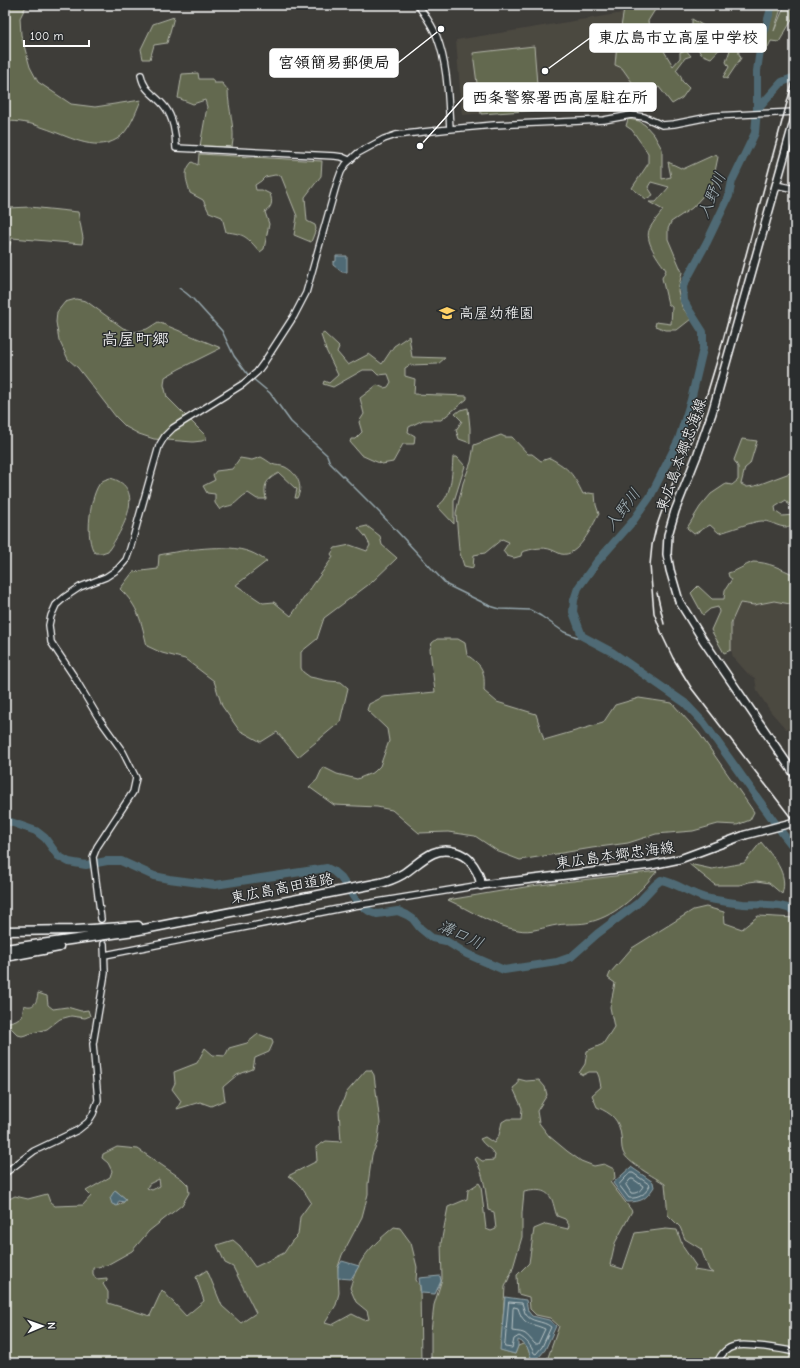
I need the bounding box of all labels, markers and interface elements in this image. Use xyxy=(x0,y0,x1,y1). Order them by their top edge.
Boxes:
scale bar xyxy=(24,22,89,48)
callout: 東広島市立高屋中学校 xyxy=(590,24,766,52)
text: 100 m xyxy=(30,29,63,43)
text: 東広島市立高屋中学校 xyxy=(598,29,758,47)
callout: 宮領簡易郵便局 xyxy=(270,49,398,77)
text: 宮領簡易郵便局 xyxy=(278,54,390,72)
callout: 西条警察署西高屋駐在所 xyxy=(464,83,656,111)
text: 西条警察署西高屋駐在所 xyxy=(472,89,648,107)
water label: 入野川 xyxy=(694,170,730,221)
school or university icon: 高屋幼稚園 xyxy=(438,304,456,322)
place label: 高屋幼稚園 xyxy=(459,304,534,322)
district label: 高屋町郷 xyxy=(101,330,169,349)
street label: 東広島本郷忠海線 xyxy=(652,396,710,514)
water label: 入野川 xyxy=(601,485,644,534)
street label: 東広島本郷忠海線 xyxy=(554,838,676,872)
street label: 東広島高田道路 xyxy=(229,869,335,907)
water label: 溝口川 xyxy=(435,917,486,953)
north arrow xyxy=(22,1306,62,1346)
text: N xyxy=(45,1322,58,1329)

